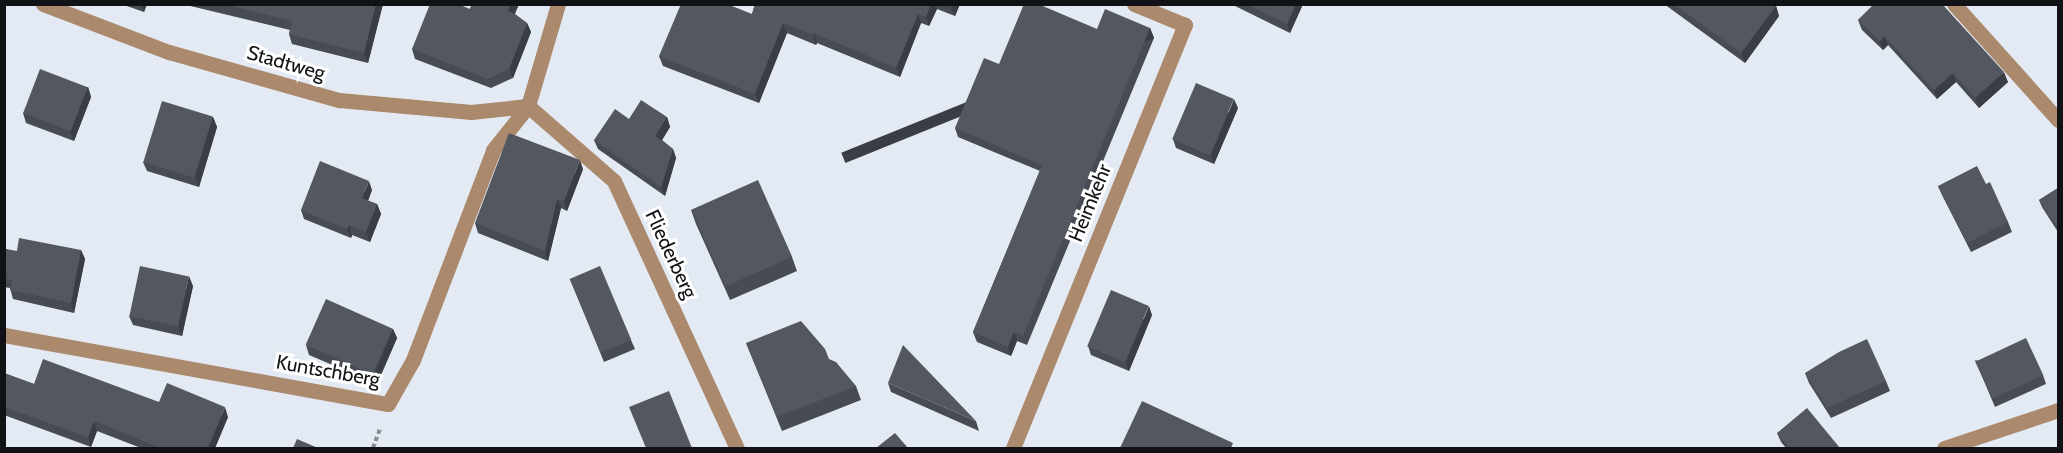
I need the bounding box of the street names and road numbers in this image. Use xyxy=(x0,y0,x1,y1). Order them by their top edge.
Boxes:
street label: Stadtweg xyxy=(244,40,328,86)
street label: Heimkehr xyxy=(1064,161,1116,245)
street label: Fliederberg xyxy=(640,206,702,302)
street label: Kuntschberg xyxy=(274,350,382,392)

